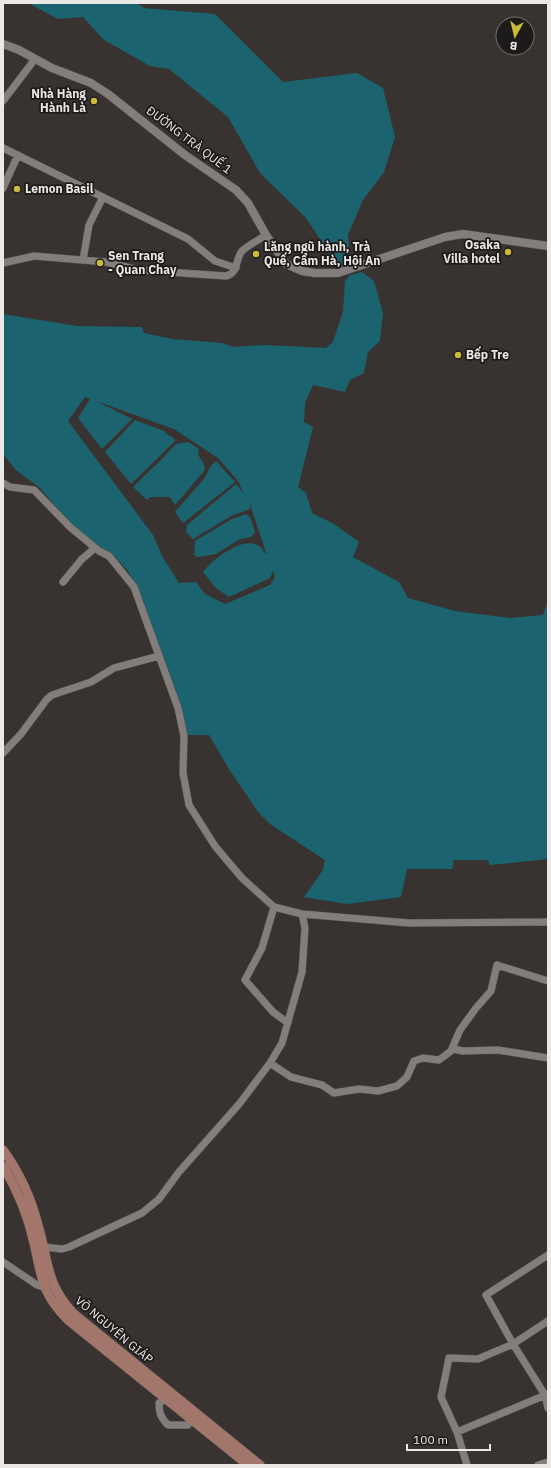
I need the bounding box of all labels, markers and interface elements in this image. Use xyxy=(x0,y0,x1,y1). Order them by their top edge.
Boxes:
north arrow xyxy=(495,16,535,56)
text: B xyxy=(509,38,518,53)
place label: Nhà Hàng Hành Là xyxy=(31,86,86,115)
marker: Nhà Hàng Hành Là xyxy=(89,96,99,106)
street label: ĐƯỜNG TRÀ QUẾ 1 xyxy=(144,102,236,177)
place label: Lemon Basil xyxy=(25,181,94,196)
marker: Lemon Basil xyxy=(12,184,22,194)
place label: Osaka Villa hotel xyxy=(443,237,500,266)
place label: Lăng ngũ hành, Trà Quế, Cẩm Hà, Hội An xyxy=(264,239,380,268)
marker: Osaka Villa hotel xyxy=(503,247,513,257)
place label: Sen Trang - Quan Chay xyxy=(108,248,177,277)
marker: Lăng ngũ hành, Trà Quế, Cẩm Hà, Hội An xyxy=(251,249,261,259)
marker: Sen Trang - Quan Chay xyxy=(95,258,105,268)
place label: Bếp Tre xyxy=(466,346,509,362)
marker: Bếp Tre xyxy=(453,350,463,360)
street label: VÕ NGUYÊN GIÁP xyxy=(72,1293,156,1367)
scale bar xyxy=(407,1426,490,1452)
text: 100 m xyxy=(413,1432,448,1447)

